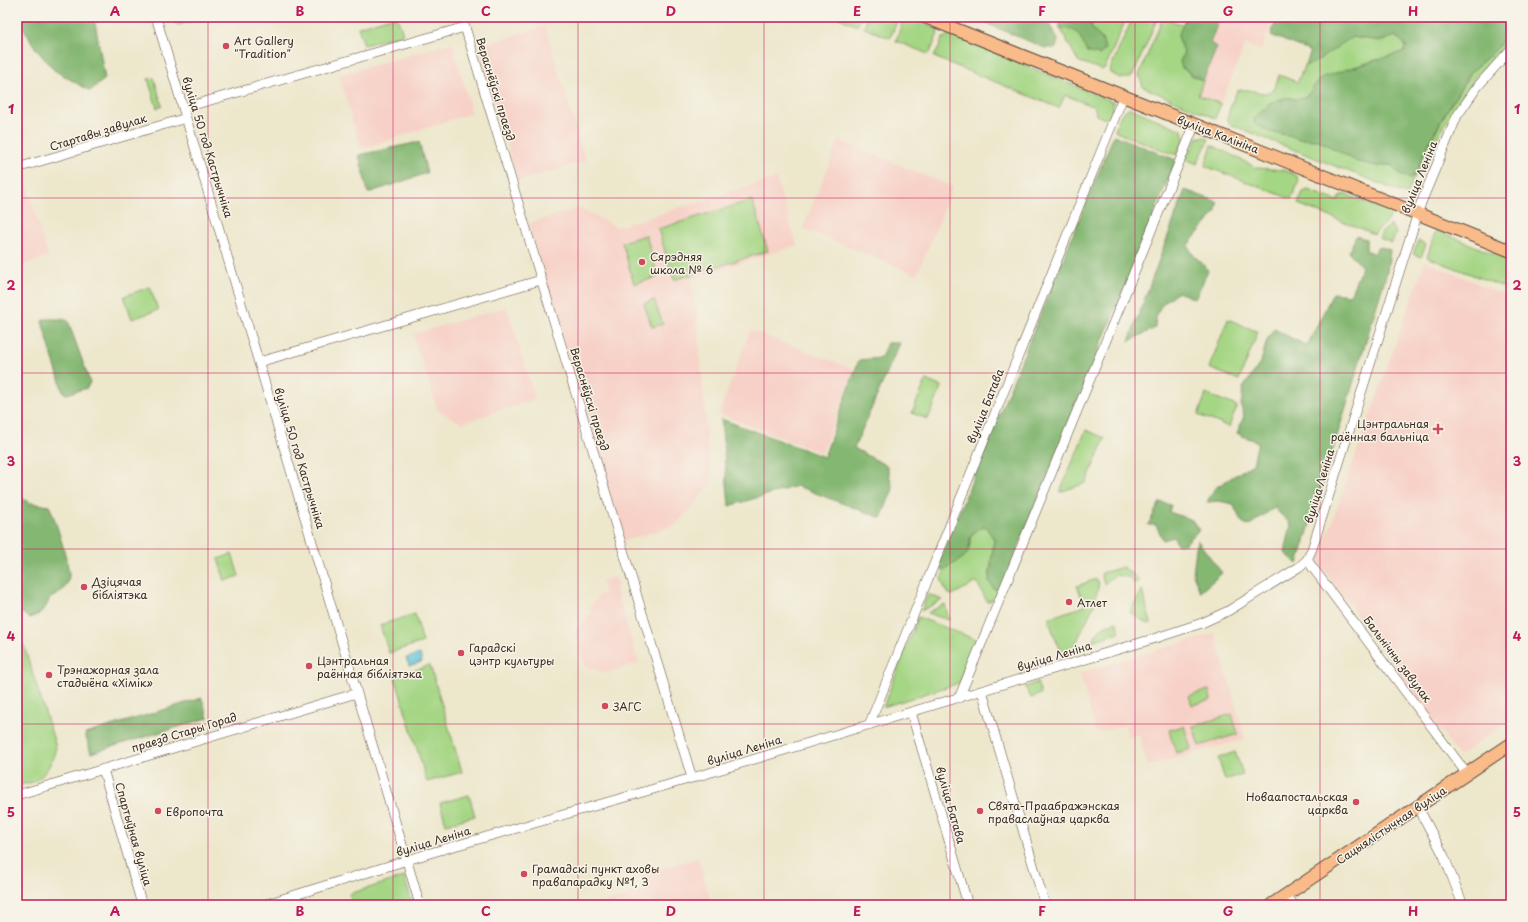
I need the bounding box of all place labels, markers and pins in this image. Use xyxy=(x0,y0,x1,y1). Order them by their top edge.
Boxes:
place label: Art Gallery "Tradition" xyxy=(234,32,294,62)
marker: Art Gallery "Tradition" xyxy=(221,41,231,51)
place label: Сярэдняя школа № 6 xyxy=(650,248,713,278)
marker: Сярэдняя школа № 6 xyxy=(637,257,647,267)
place label: Цэнтральная раённая бальніца xyxy=(1331,415,1429,445)
marker: Цэнтральная раённая бальніца xyxy=(1432,423,1444,435)
place label: Дзіцячая бібліятэка xyxy=(91,573,148,603)
marker: Дзіцячая бібліятэка xyxy=(79,582,89,592)
place label: Атлет xyxy=(1077,594,1108,611)
marker: Атлет xyxy=(1064,597,1074,607)
place label: Гарадскі цэнтр культуры xyxy=(469,639,555,669)
marker: Гарадскі цэнтр культуры xyxy=(456,648,466,658)
place label: Цэнтральная раённая бібліятэка xyxy=(317,652,422,682)
place label: Трэнажорная зала стадыёна «Хімік» xyxy=(57,661,159,691)
marker: Цэнтральная раённая бібліятэка xyxy=(304,661,314,671)
marker: Трэнажорная зала стадыёна «Хімік» xyxy=(44,670,54,680)
place label: ЗАГС xyxy=(612,698,642,715)
marker: ЗАГС xyxy=(600,701,610,711)
place label: Новаапостальская царква xyxy=(1246,788,1348,818)
place label: Свята-Праабражэнская праваслаўная царква xyxy=(988,797,1120,827)
marker: Новаапостальская царква xyxy=(1351,797,1361,807)
place label: Европочта xyxy=(166,803,223,820)
marker: Европочта xyxy=(153,806,163,816)
marker: Свята-Праабражэнская праваслаўная царква xyxy=(975,806,985,816)
place label: Грамадскі пункт аховы правапарадку №1, 3 xyxy=(532,860,659,890)
marker: Грамадскі пункт аховы правапарадку №1, 3 xyxy=(519,869,529,879)

